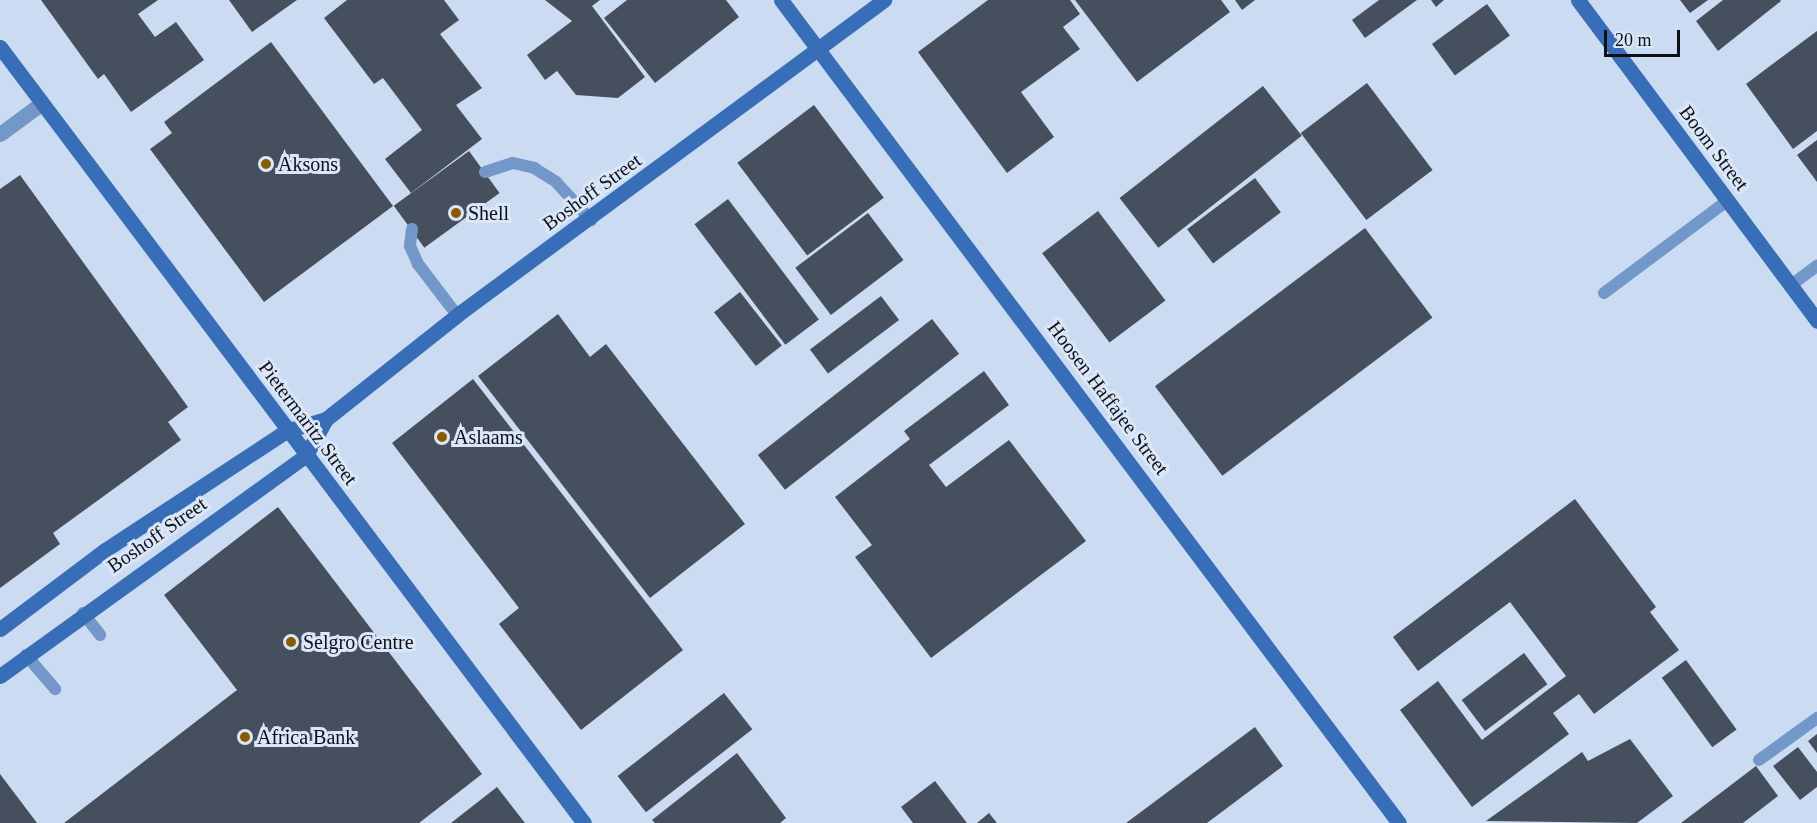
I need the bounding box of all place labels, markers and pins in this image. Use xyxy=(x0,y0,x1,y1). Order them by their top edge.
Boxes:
place label: Aksons xyxy=(278,152,338,176)
marker: Aksons xyxy=(259,157,273,171)
place label: Shell xyxy=(468,201,509,225)
marker: Shell xyxy=(449,206,463,220)
place label: Aslaams xyxy=(454,425,523,449)
marker: Aslaams xyxy=(435,430,449,444)
place label: Selgro Centre xyxy=(303,630,414,654)
marker: Selgro Centre xyxy=(284,635,298,649)
place label: Africa Bank xyxy=(257,725,355,749)
marker: Africa Bank xyxy=(238,730,252,744)

